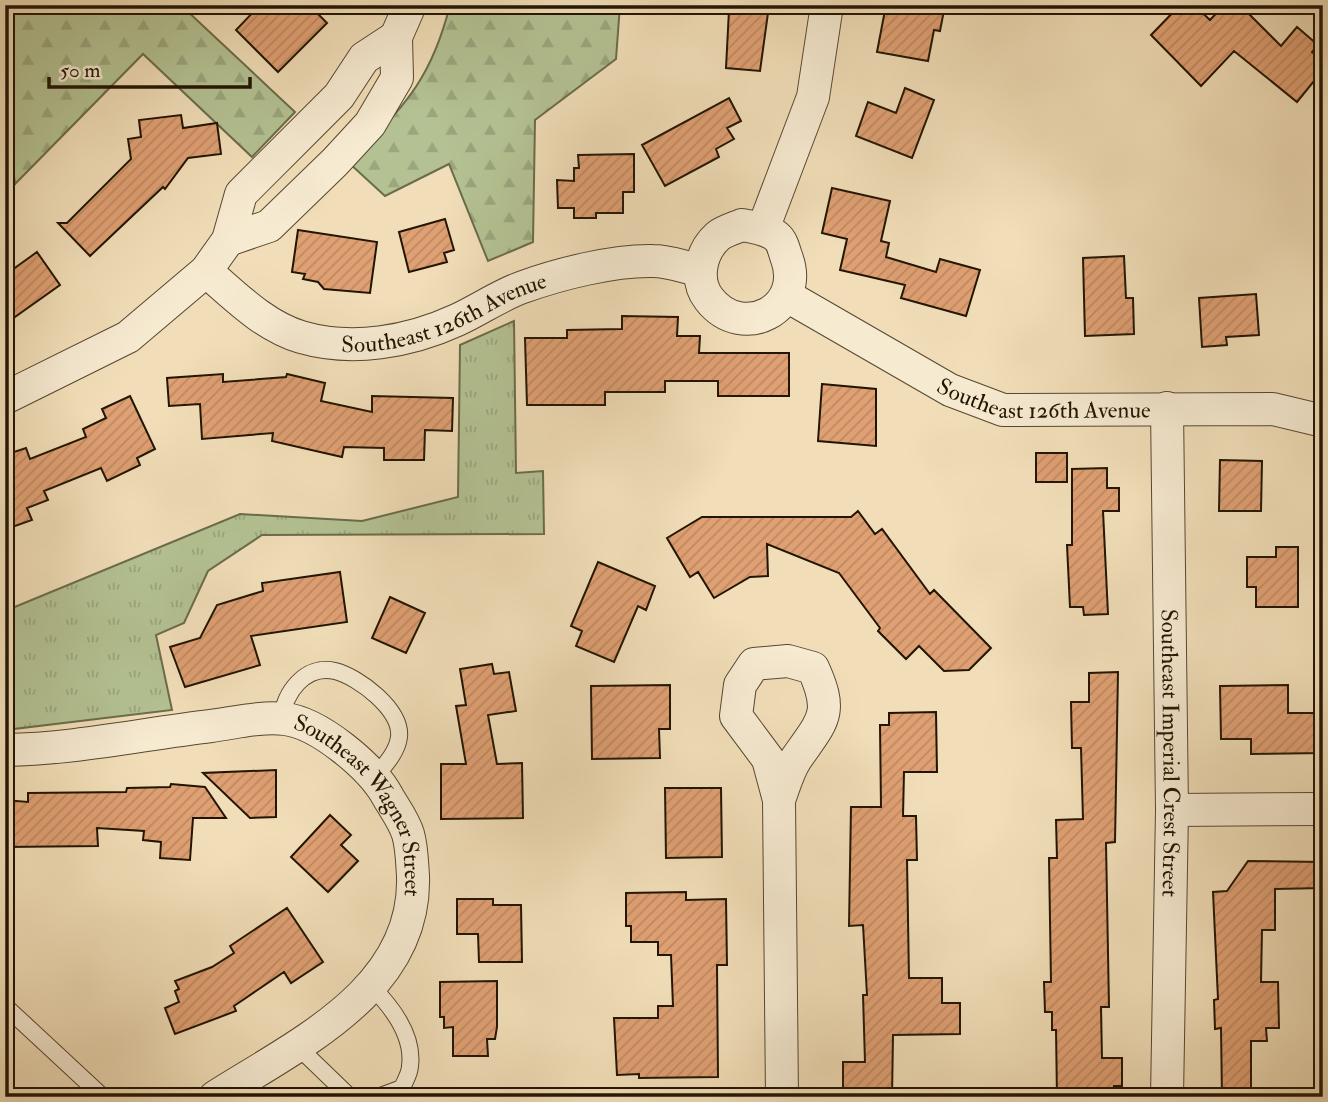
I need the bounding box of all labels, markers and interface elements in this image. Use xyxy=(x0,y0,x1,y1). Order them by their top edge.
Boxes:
scale bar xyxy=(49,46,250,90)
text: 50 m xyxy=(60,57,101,84)
street label: Southeast 126th Avenue xyxy=(341,266,550,359)
street label: Southeast 126th Avenue xyxy=(932,371,1151,425)
street label: Southeast Imperial Crest Street xyxy=(1155,609,1187,897)
street label: Southeast Wagner Street xyxy=(290,707,428,898)

